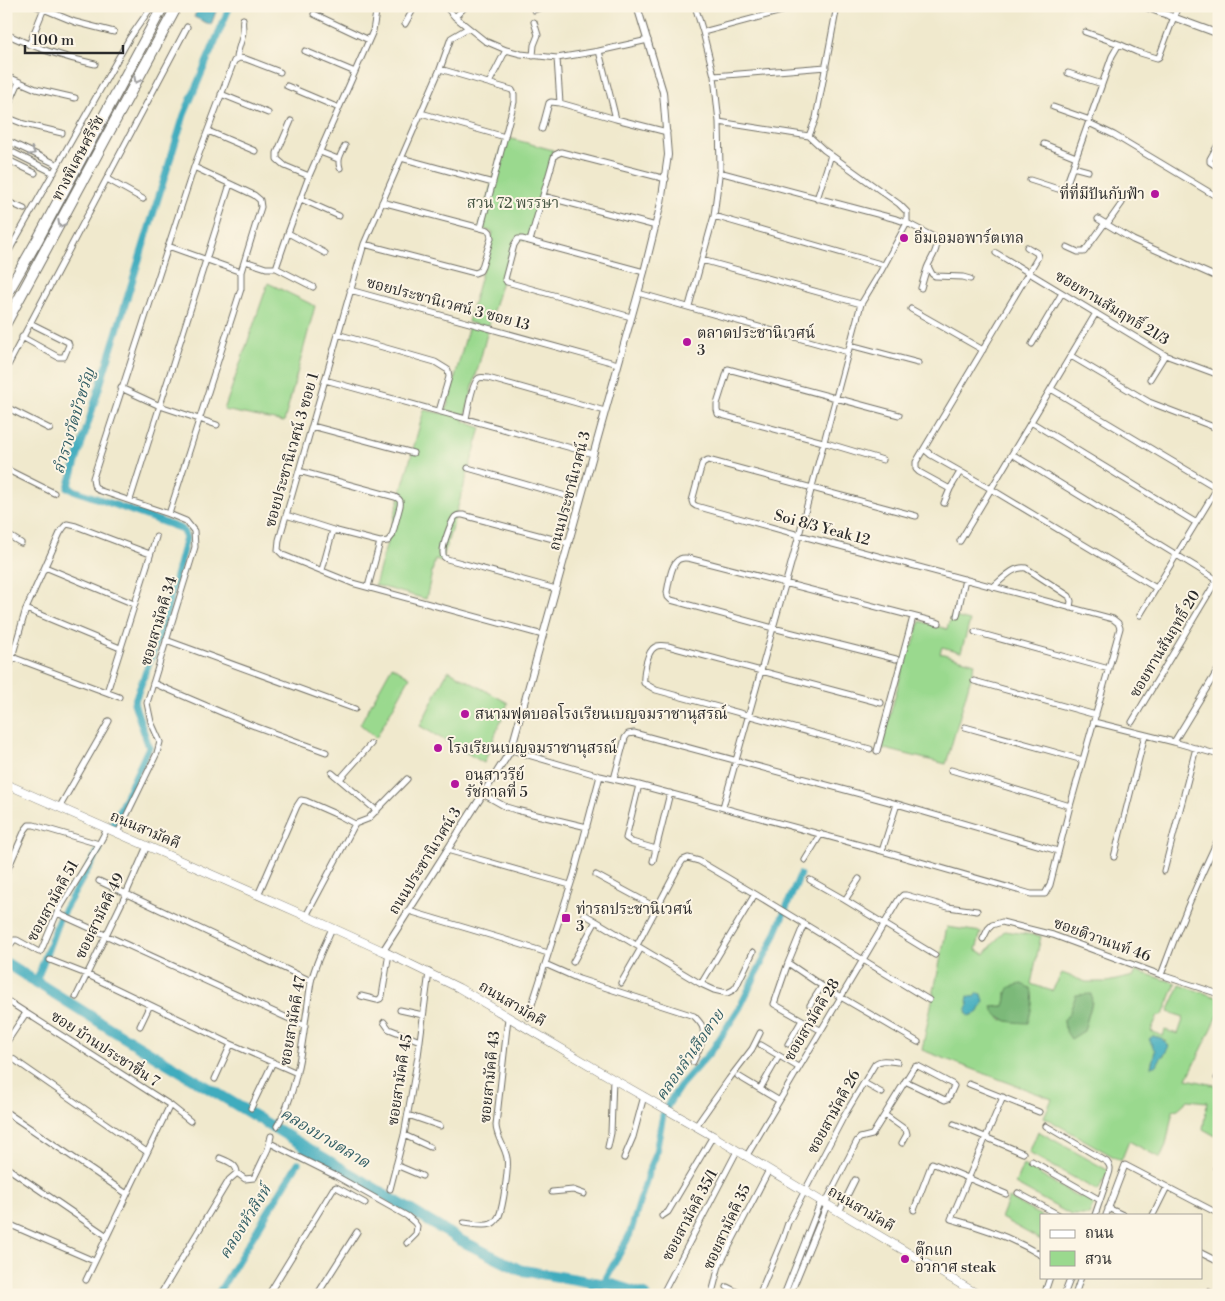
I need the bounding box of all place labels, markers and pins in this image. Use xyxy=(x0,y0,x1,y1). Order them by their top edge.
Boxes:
place label: ที่ที่มีปันกับฟ้า xyxy=(1060,183,1145,204)
marker: ที่ที่มีปันกับฟ้า xyxy=(1149,188,1161,200)
place label: อิ่มเอมอพาร์ตเทล xyxy=(914,227,1024,248)
marker: อิ่มเอมอพาร์ตเทล xyxy=(898,232,910,244)
place label: ตลาดประชานิเวศน์ 3 xyxy=(697,323,815,360)
marker: ตลาดประชานิเวศน์ 3 xyxy=(681,336,693,348)
place label: สนามฟุตบอลโรงเรียนเบญจมราชานุสรณ์ xyxy=(475,703,728,725)
marker: สนามฟุตบอลโรงเรียนเบญจมราชานุสรณ์ xyxy=(459,708,471,720)
place label: โรงเรียนเบญจมราชานุสรณ์ xyxy=(447,737,618,759)
marker: โรงเรียนเบญจมราชานุสรณ์ xyxy=(432,742,444,754)
place label: อนุสาวรีย์ รัชกาลที่ 5 xyxy=(465,765,528,802)
marker: อนุสาวรีย์ รัชกาลที่ 5 xyxy=(449,778,461,790)
place label: ท่ารถประชานิเวศน์ 3 xyxy=(576,899,693,936)
marker: ท่ารถประชานิเวศน์ 3 xyxy=(560,912,572,924)
place label: ตุ๊กแก อวกาศ steak xyxy=(915,1240,997,1277)
marker: ตุ๊กแก อวกาศ steak xyxy=(899,1253,911,1265)

